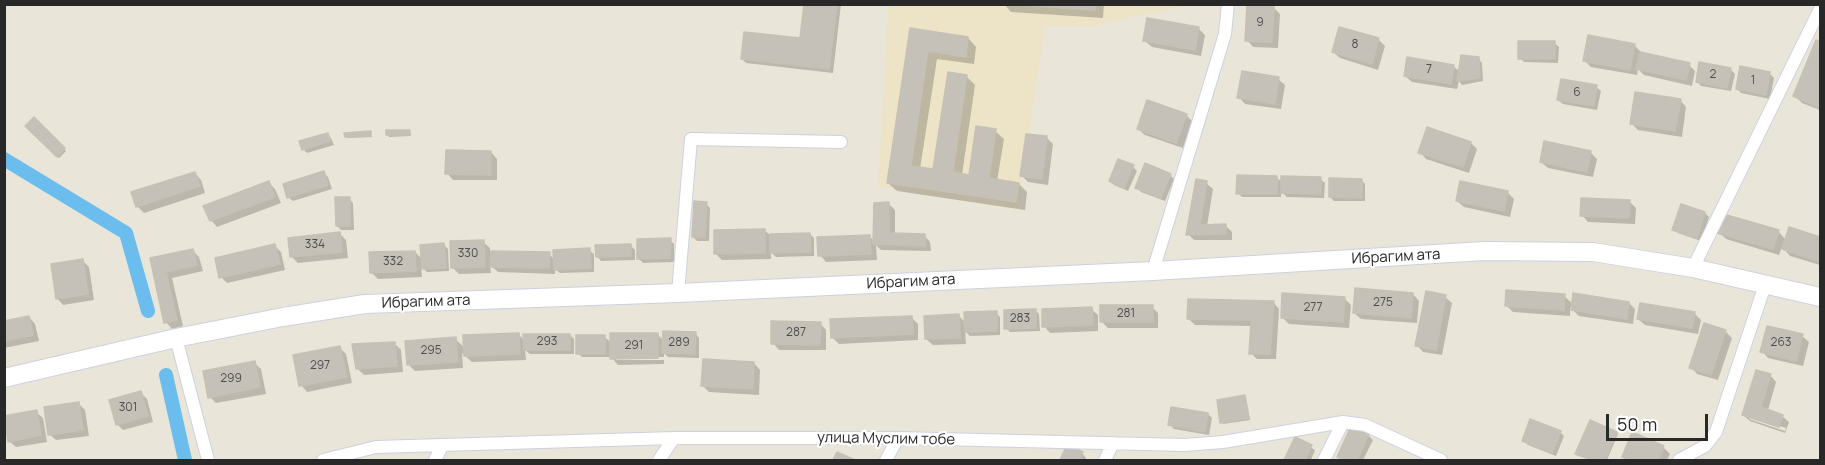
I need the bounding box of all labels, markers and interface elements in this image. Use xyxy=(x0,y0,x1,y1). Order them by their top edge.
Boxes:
house number: 9 xyxy=(1256,16,1264,30)
house number: 8 xyxy=(1352,38,1358,52)
house number: 7 xyxy=(1426,63,1432,77)
house number: 2 xyxy=(1710,68,1716,82)
house number: 1 xyxy=(1751,74,1755,88)
house number: 6 xyxy=(1573,86,1581,100)
house number: 334 xyxy=(305,238,325,252)
street label: Ибрагим ата xyxy=(1351,246,1441,268)
house number: 330 xyxy=(458,247,478,261)
house number: 332 xyxy=(383,255,403,269)
street label: Ибрагим ата xyxy=(866,271,956,293)
street label: Ибрагим ата xyxy=(381,291,471,313)
house number: 275 xyxy=(1373,296,1393,310)
house number: 277 xyxy=(1303,301,1323,315)
house number: 281 xyxy=(1117,307,1135,321)
house number: 283 xyxy=(1010,312,1030,326)
house number: 287 xyxy=(786,326,806,340)
house number: 293 xyxy=(537,335,557,349)
house number: 289 xyxy=(668,336,690,350)
house number: 263 xyxy=(1771,336,1791,350)
house number: 291 xyxy=(625,339,643,353)
house number: 295 xyxy=(420,344,442,358)
house number: 297 xyxy=(310,359,330,373)
house number: 299 xyxy=(220,372,242,386)
house number: 301 xyxy=(119,401,137,415)
scale bar xyxy=(1609,402,1711,440)
text: 50 m xyxy=(1617,412,1657,436)
street label: улица Муслим тобе xyxy=(817,429,955,449)

